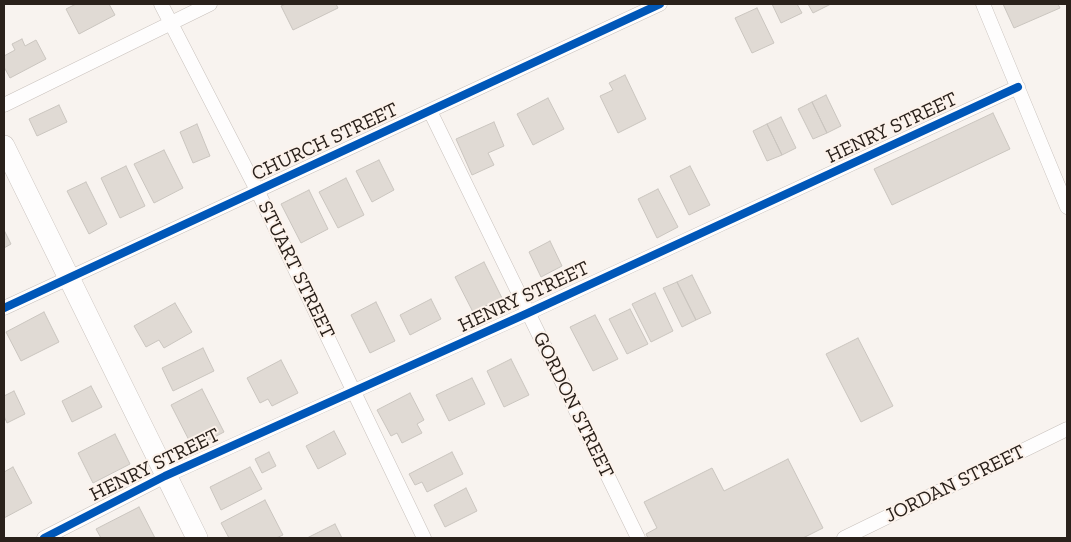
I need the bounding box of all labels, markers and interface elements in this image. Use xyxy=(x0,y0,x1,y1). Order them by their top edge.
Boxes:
street label: HENRY STREET xyxy=(823,87,961,169)
street label: CHURCH STREET xyxy=(248,98,402,186)
street label: STUART STREET xyxy=(252,197,340,343)
street label: HENRY STREET xyxy=(455,256,593,338)
street label: GORDON STREET xyxy=(527,328,619,482)
street label: HENRY STREET xyxy=(86,423,224,507)
street label: JORDAN STREET xyxy=(881,440,1029,528)

